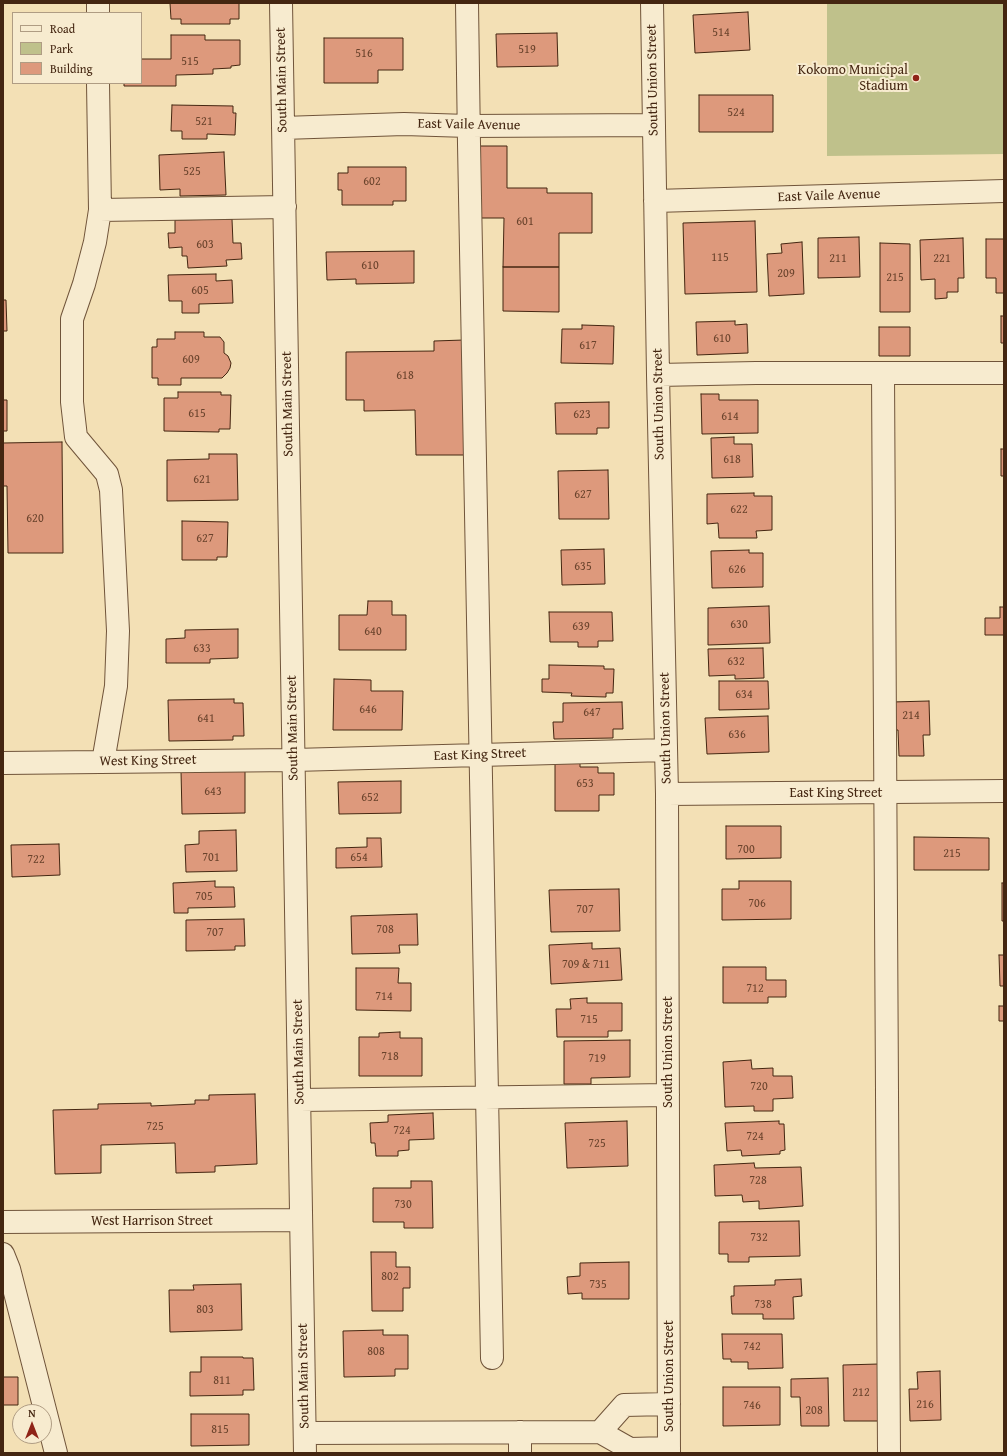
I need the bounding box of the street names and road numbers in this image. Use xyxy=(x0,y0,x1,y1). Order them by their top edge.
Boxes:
street label: South Union Street xyxy=(644,24,662,136)
street label: South Main Street xyxy=(273,27,291,133)
street label: East Vaile Avenue xyxy=(417,116,521,134)
street label: East Vaile Avenue xyxy=(777,186,881,206)
street label: South Union Street xyxy=(650,348,668,460)
street label: South Main Street xyxy=(279,351,297,457)
street label: South Union Street xyxy=(657,672,675,784)
street label: South Main Street xyxy=(284,675,302,781)
street label: East King Street xyxy=(433,745,527,765)
street label: West King Street xyxy=(99,752,197,770)
street label: East King Street xyxy=(790,785,882,801)
street label: South Union Street xyxy=(660,996,676,1108)
street label: South Main Street xyxy=(290,999,308,1105)
street label: West Harrison Street xyxy=(91,1213,213,1229)
street label: South Union Street xyxy=(661,1320,677,1432)
street label: South Main Street xyxy=(295,1323,313,1429)

